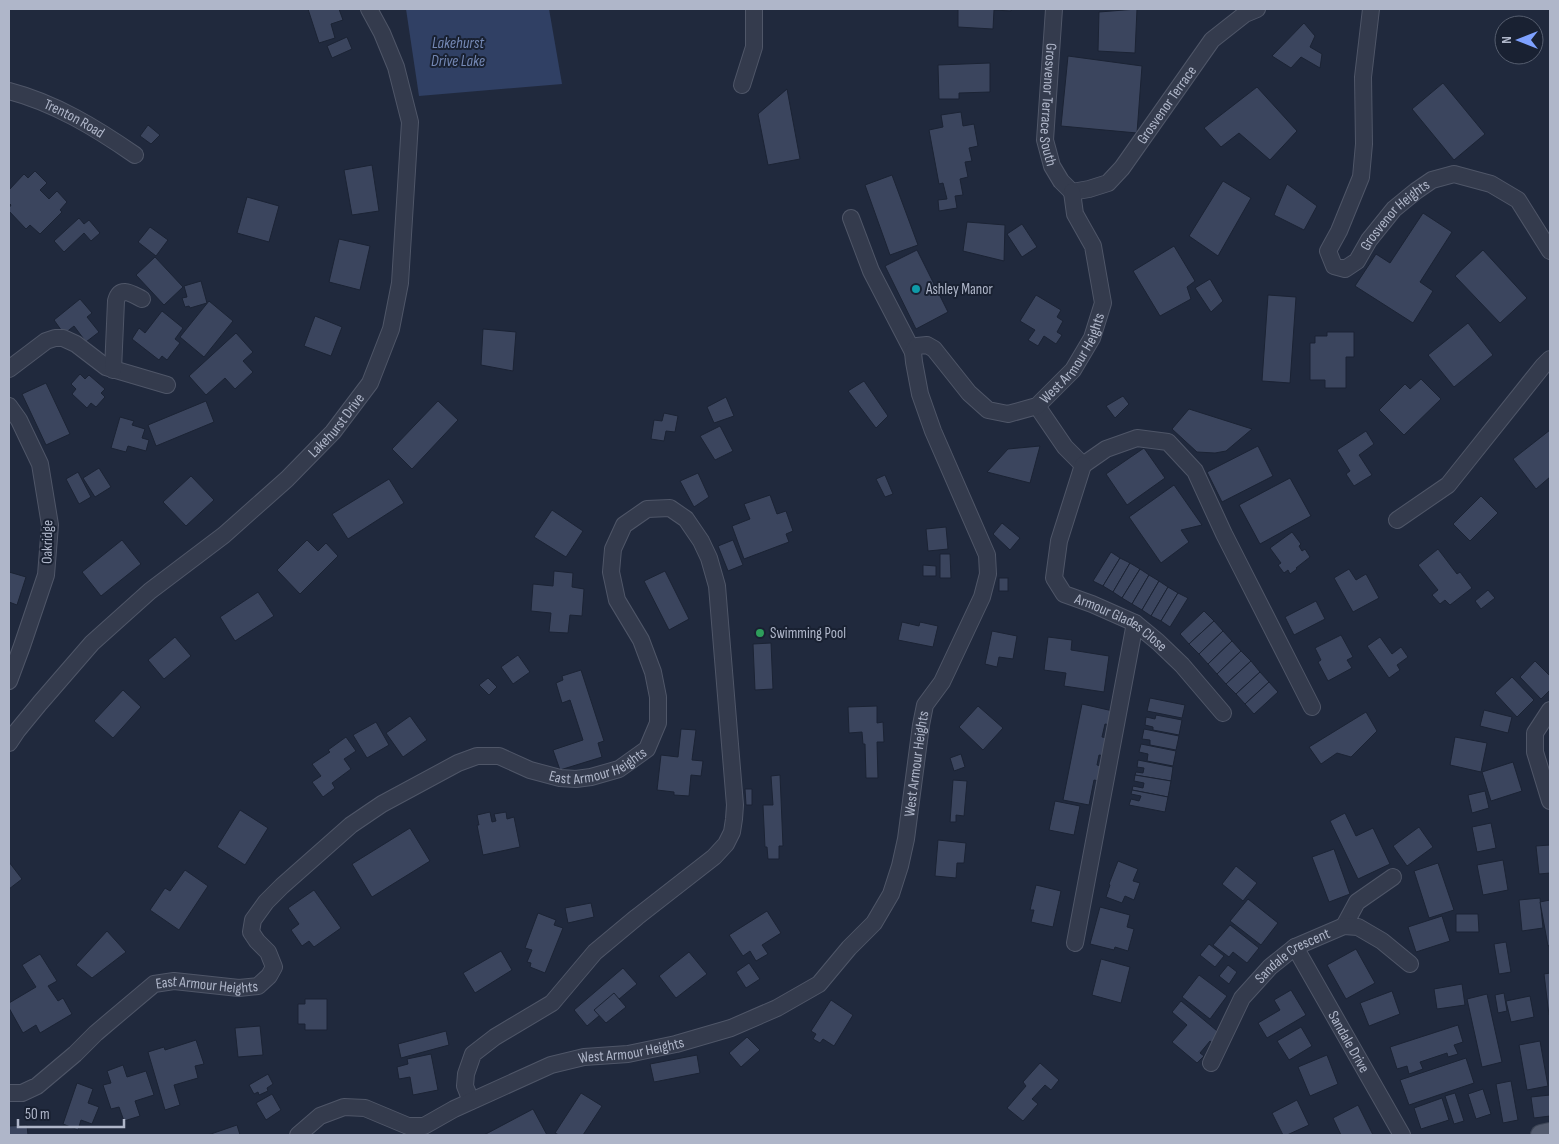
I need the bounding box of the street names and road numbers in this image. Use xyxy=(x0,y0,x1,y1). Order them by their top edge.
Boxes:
street label: Grosvenor Terrace South xyxy=(1035,42,1061,168)
street label: Grosvenor Terrace xyxy=(1133,62,1201,148)
street label: Trenton Road xyxy=(41,95,108,143)
street label: Grosvenor Heights xyxy=(1356,175,1434,254)
street label: West Armour Heights xyxy=(1036,311,1109,408)
street label: Lakehurst Drive xyxy=(304,390,369,462)
street label: Oakridge xyxy=(38,520,57,564)
street label: Armour Glades Close xyxy=(1071,589,1171,656)
street label: West Armour Heights xyxy=(900,709,934,818)
street label: East Armour Heights xyxy=(547,743,651,789)
street label: Sandale Crescent xyxy=(1251,924,1333,988)
street label: East Armour Heights xyxy=(154,972,259,998)
street label: Sandale Drive xyxy=(1323,1008,1374,1076)
street label: West Armour Heights xyxy=(576,1033,686,1068)

